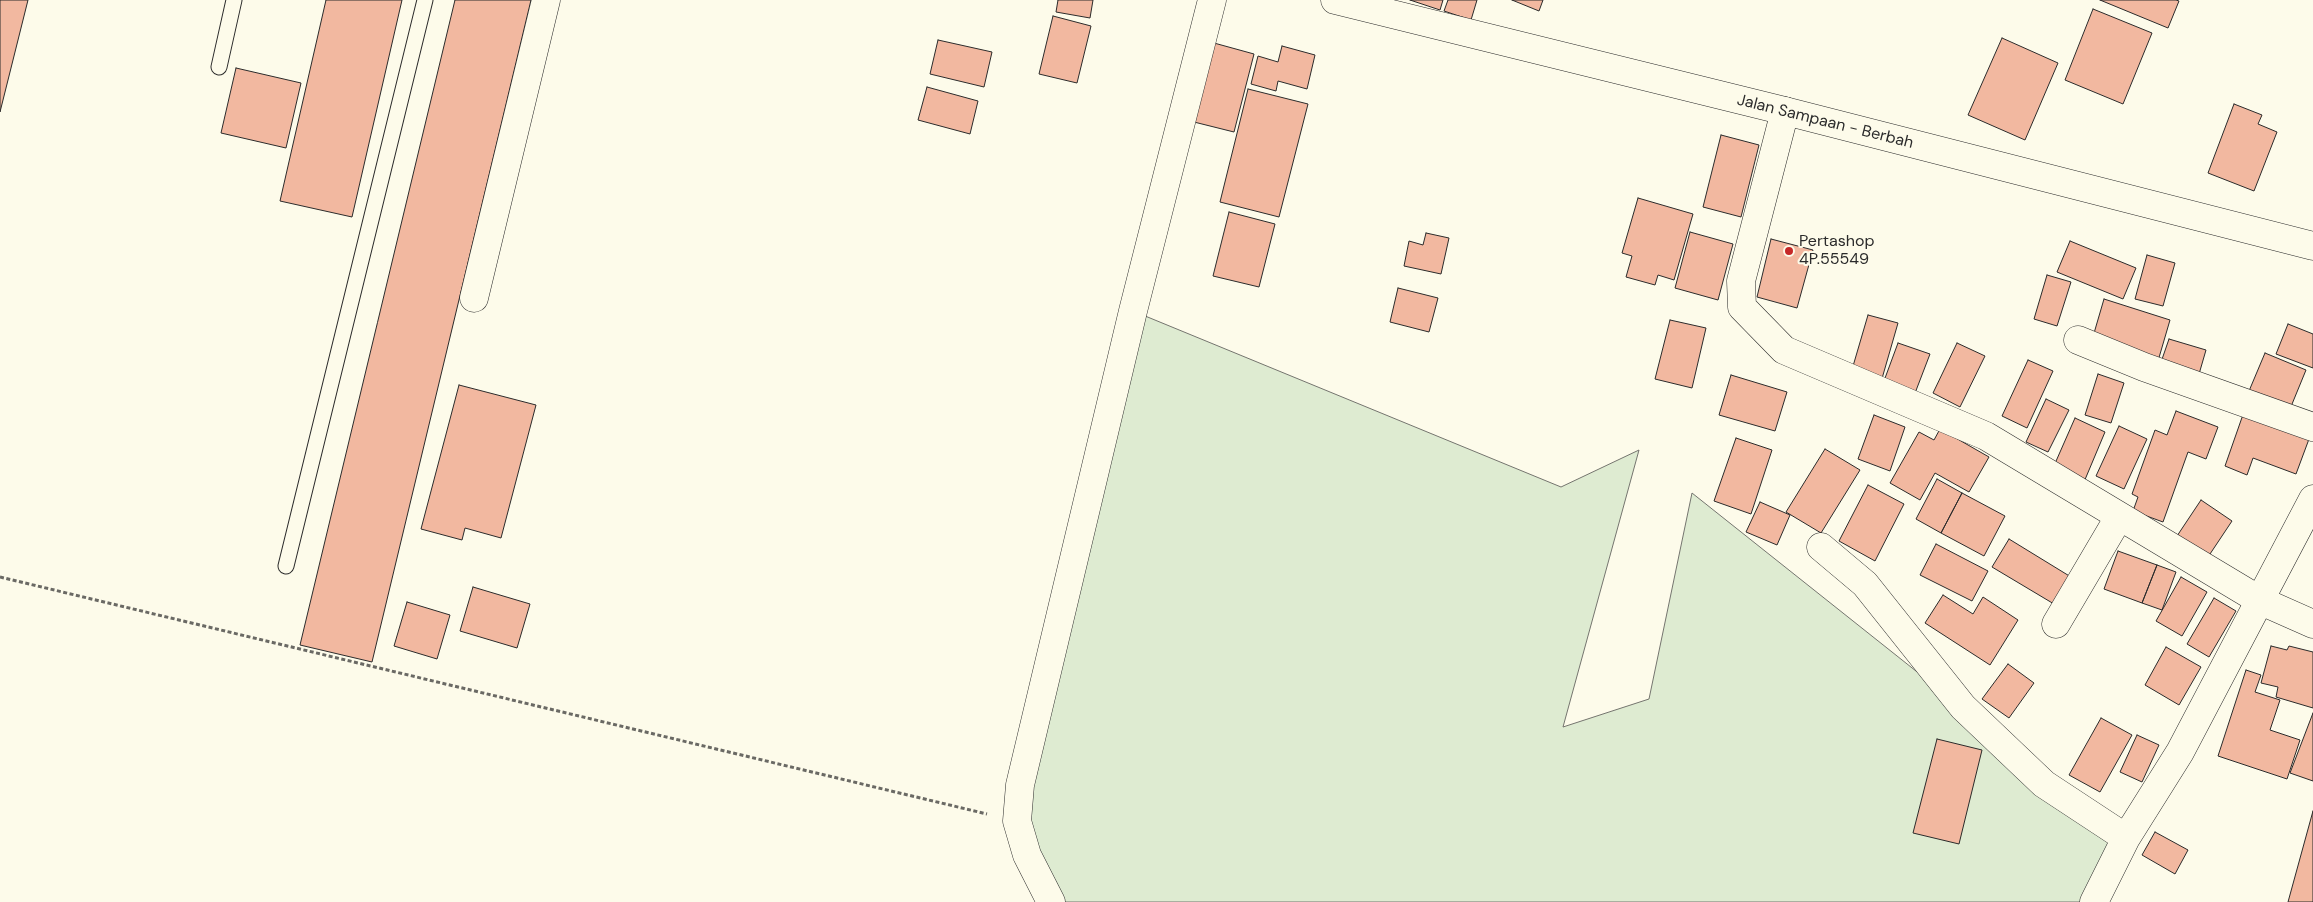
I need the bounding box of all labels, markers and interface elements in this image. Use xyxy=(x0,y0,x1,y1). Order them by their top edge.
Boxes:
street label: Jalan Sampaan - Berbah xyxy=(1735,91,1915,153)
place label: Pertashop 4P.55549 xyxy=(1799,232,1875,270)
marker: Pertashop 4P.55549 xyxy=(1783,245,1795,257)

